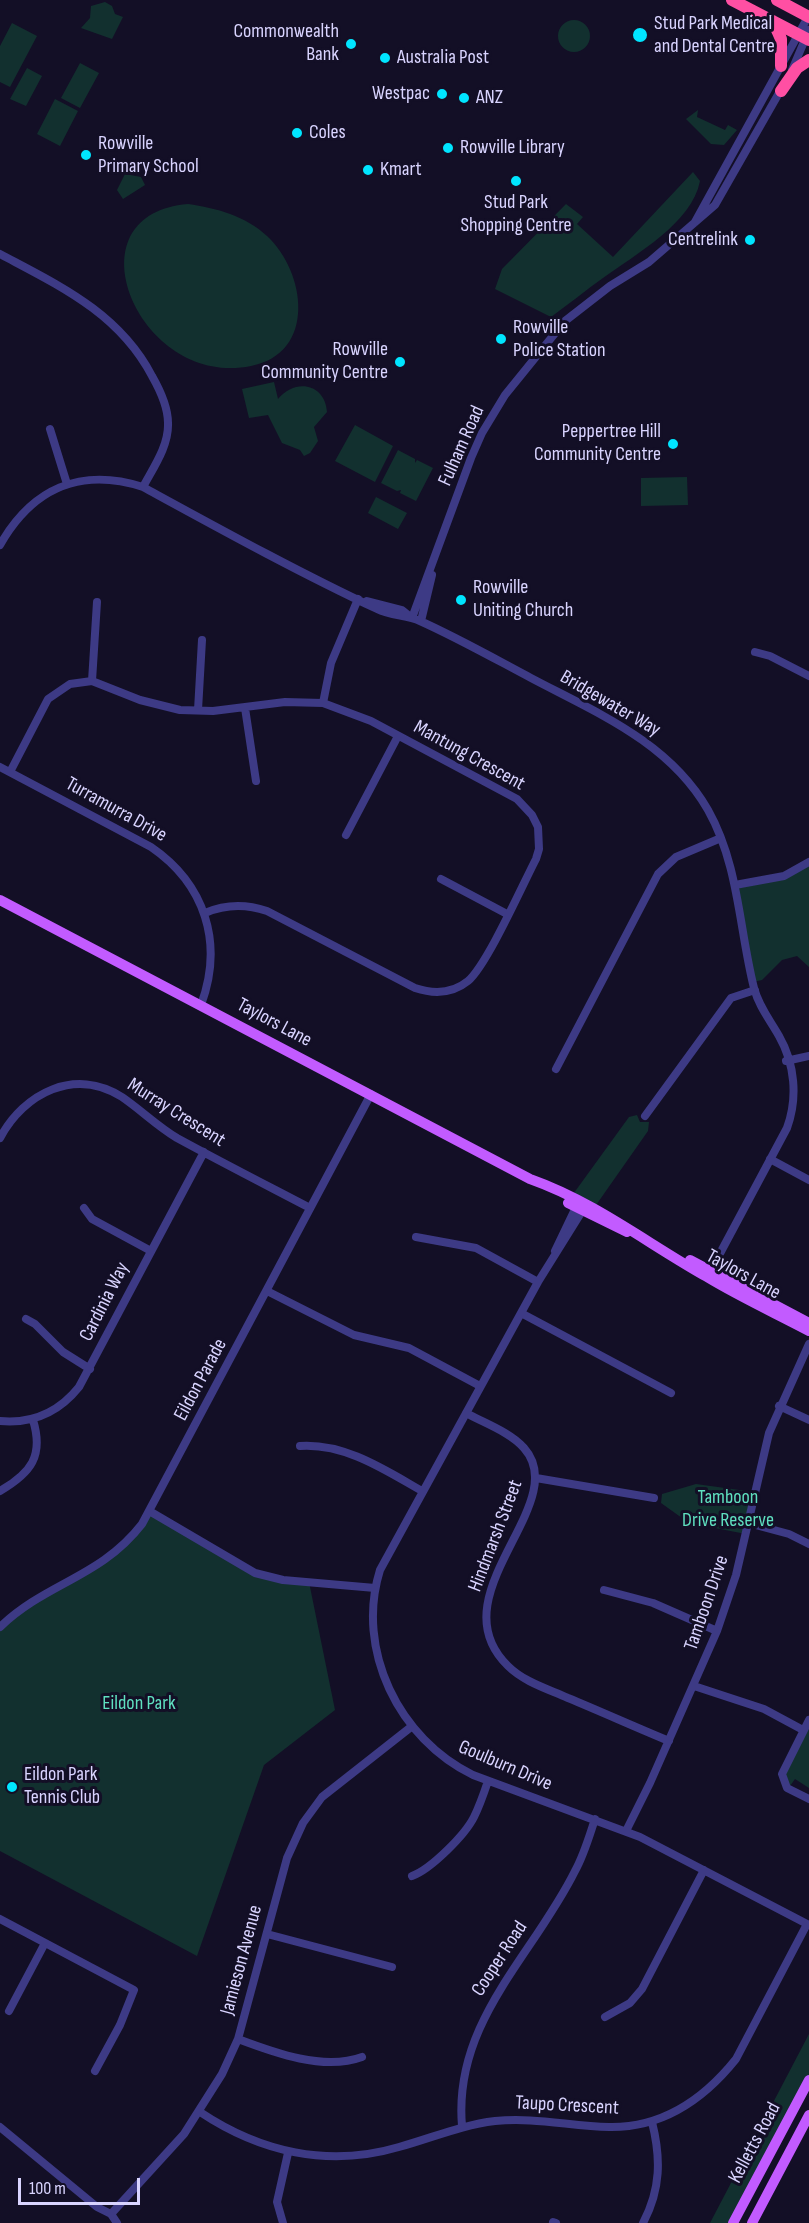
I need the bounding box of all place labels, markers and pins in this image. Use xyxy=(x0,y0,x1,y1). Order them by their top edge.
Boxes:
place label: Stud Park Medical and Dental Centre xyxy=(654,12,775,59)
place label: Commonwealth Bank xyxy=(233,20,339,67)
marker: Stud Park Medical and Dental Centre xyxy=(631,26,649,44)
marker: Commonwealth Bank xyxy=(344,37,358,51)
place label: Australia Post xyxy=(397,46,489,70)
marker: Australia Post xyxy=(378,51,392,65)
place label: Westpac xyxy=(372,82,430,106)
place label: ANZ xyxy=(476,86,503,110)
marker: Westpac xyxy=(435,87,449,101)
marker: ANZ xyxy=(457,91,471,105)
place label: Coles xyxy=(309,121,346,145)
marker: Coles xyxy=(290,126,304,140)
place label: Rowville Primary School xyxy=(98,132,199,179)
place label: Rowville Library xyxy=(460,136,565,160)
marker: Rowville Library xyxy=(441,141,455,155)
marker: Rowville Primary School xyxy=(79,148,93,162)
place label: Kmart xyxy=(380,158,422,182)
marker: Kmart xyxy=(361,163,375,177)
marker: Stud Park Shopping Centre xyxy=(509,174,523,188)
place label: Stud Park Shopping Centre xyxy=(460,191,572,238)
place label: Centrelink xyxy=(668,228,738,252)
marker: Centrelink xyxy=(743,233,757,247)
place label: Rowville Police Station xyxy=(513,316,606,363)
marker: Rowville Police Station xyxy=(494,332,508,346)
place label: Rowville Community Centre xyxy=(261,338,388,385)
marker: Rowville Community Centre xyxy=(393,355,407,369)
place label: Peppertree Hill Community Centre xyxy=(534,420,661,467)
marker: Peppertree Hill Community Centre xyxy=(666,437,680,451)
place label: Rowville Uniting Church xyxy=(473,576,573,623)
marker: Rowville Uniting Church xyxy=(454,593,468,607)
place label: Eildon Park Tennis Club xyxy=(24,1763,100,1810)
marker: Eildon Park Tennis Club xyxy=(5,1780,19,1794)

